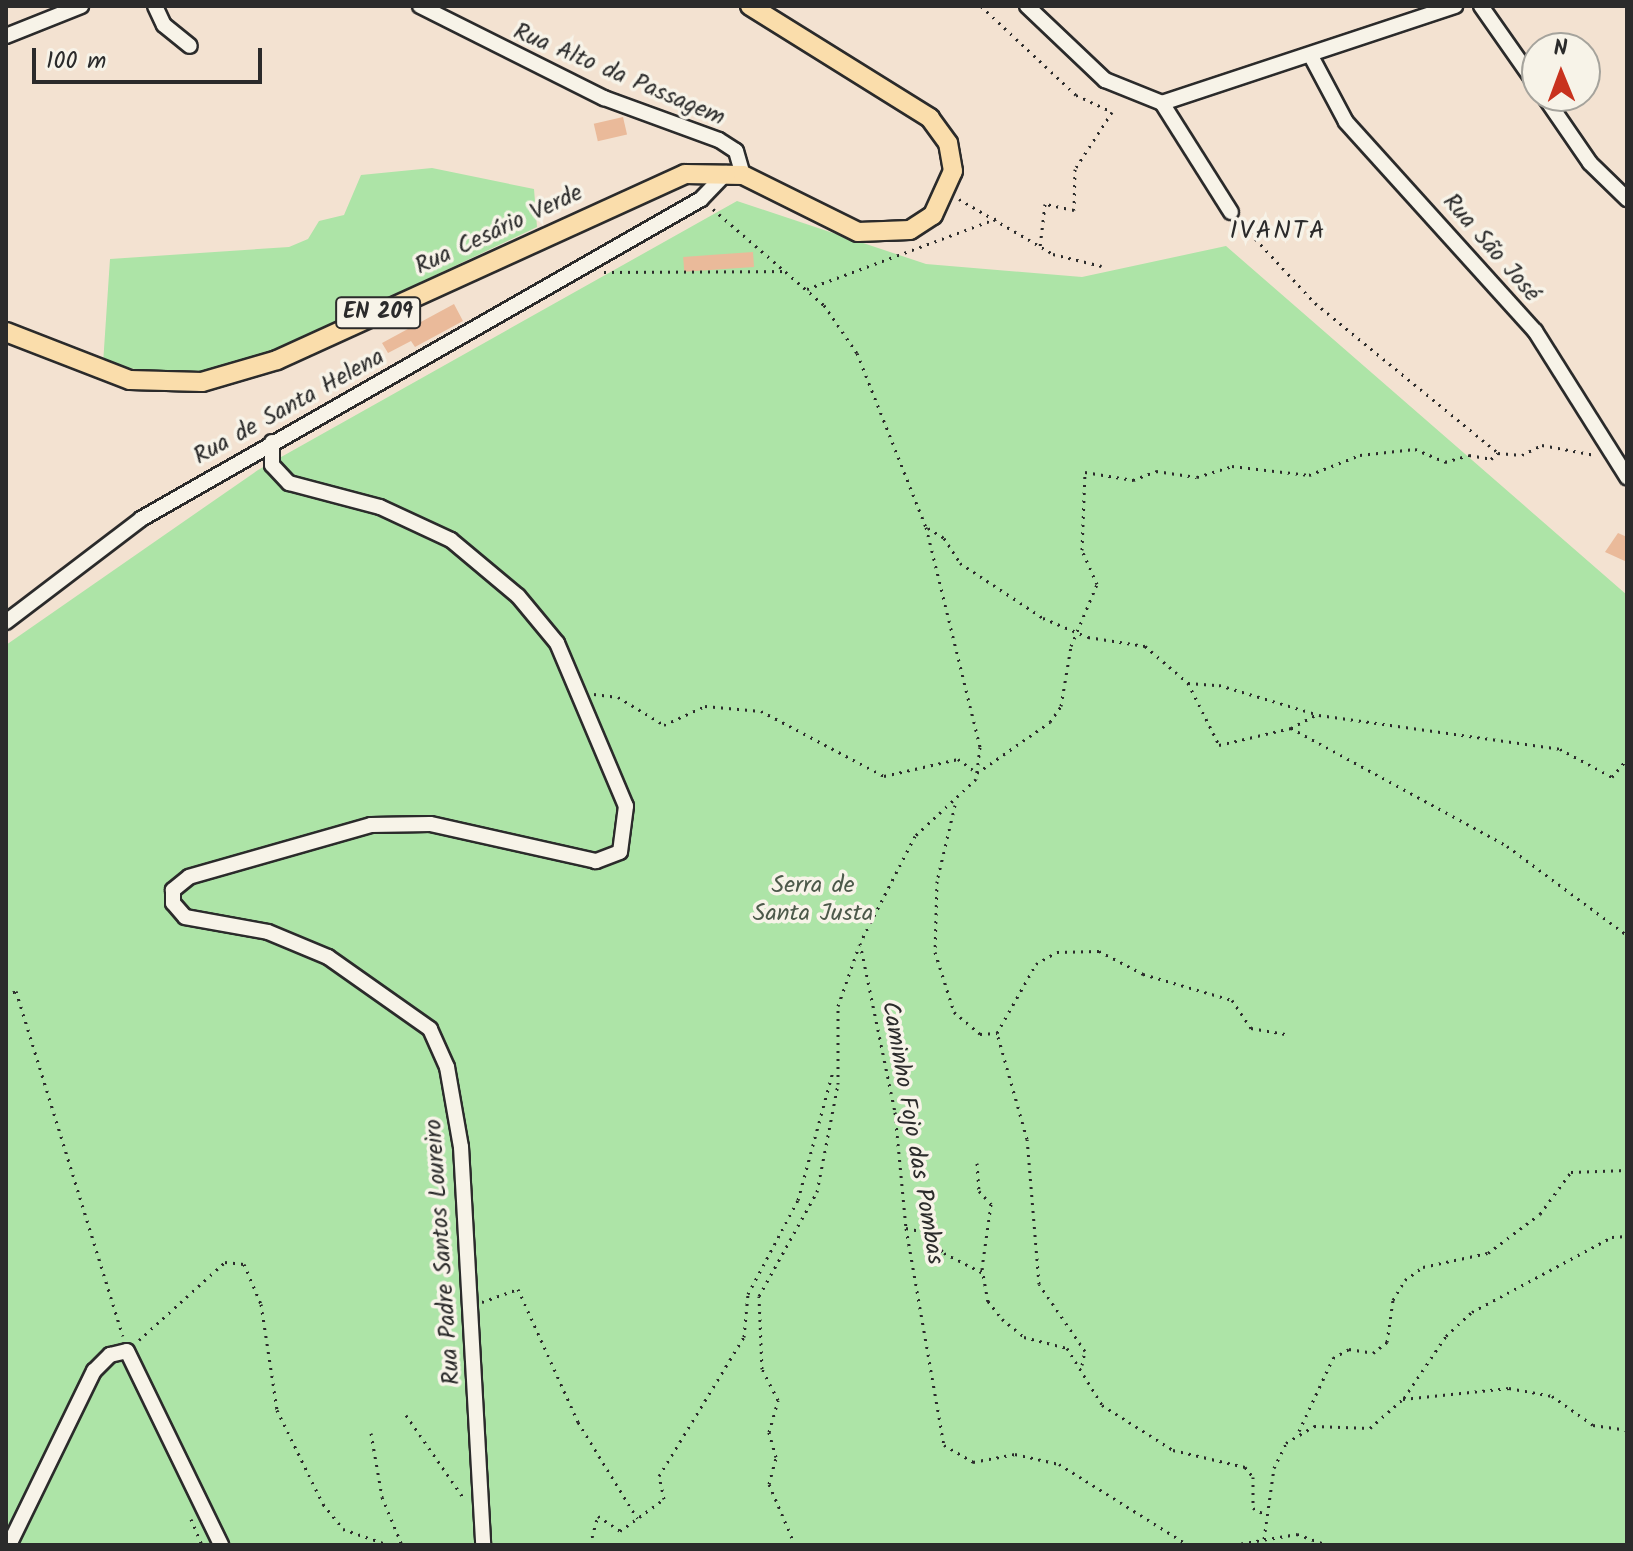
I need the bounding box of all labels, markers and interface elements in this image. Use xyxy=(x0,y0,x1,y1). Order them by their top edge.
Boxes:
street label: Rua Alto da Passagem xyxy=(509,17,729,133)
scale bar xyxy=(36,32,266,82)
north arrow xyxy=(1521,32,1601,112)
text: N xyxy=(1553,32,1568,67)
text: 100 m xyxy=(46,42,106,81)
street label: Rua Cesário Verde xyxy=(411,179,587,281)
street label: Rua São José xyxy=(1436,188,1546,308)
district label: IVANTA xyxy=(1229,216,1327,248)
road number: EN 209 xyxy=(334,295,422,331)
street label: Rua de Santa Helena xyxy=(189,343,389,471)
park label: Serra de Santa Justa xyxy=(753,872,873,928)
street label: Caminho Fojo das Pombas xyxy=(875,999,949,1267)
street label: Rua Padre Santos Loureiro xyxy=(419,1118,467,1386)

